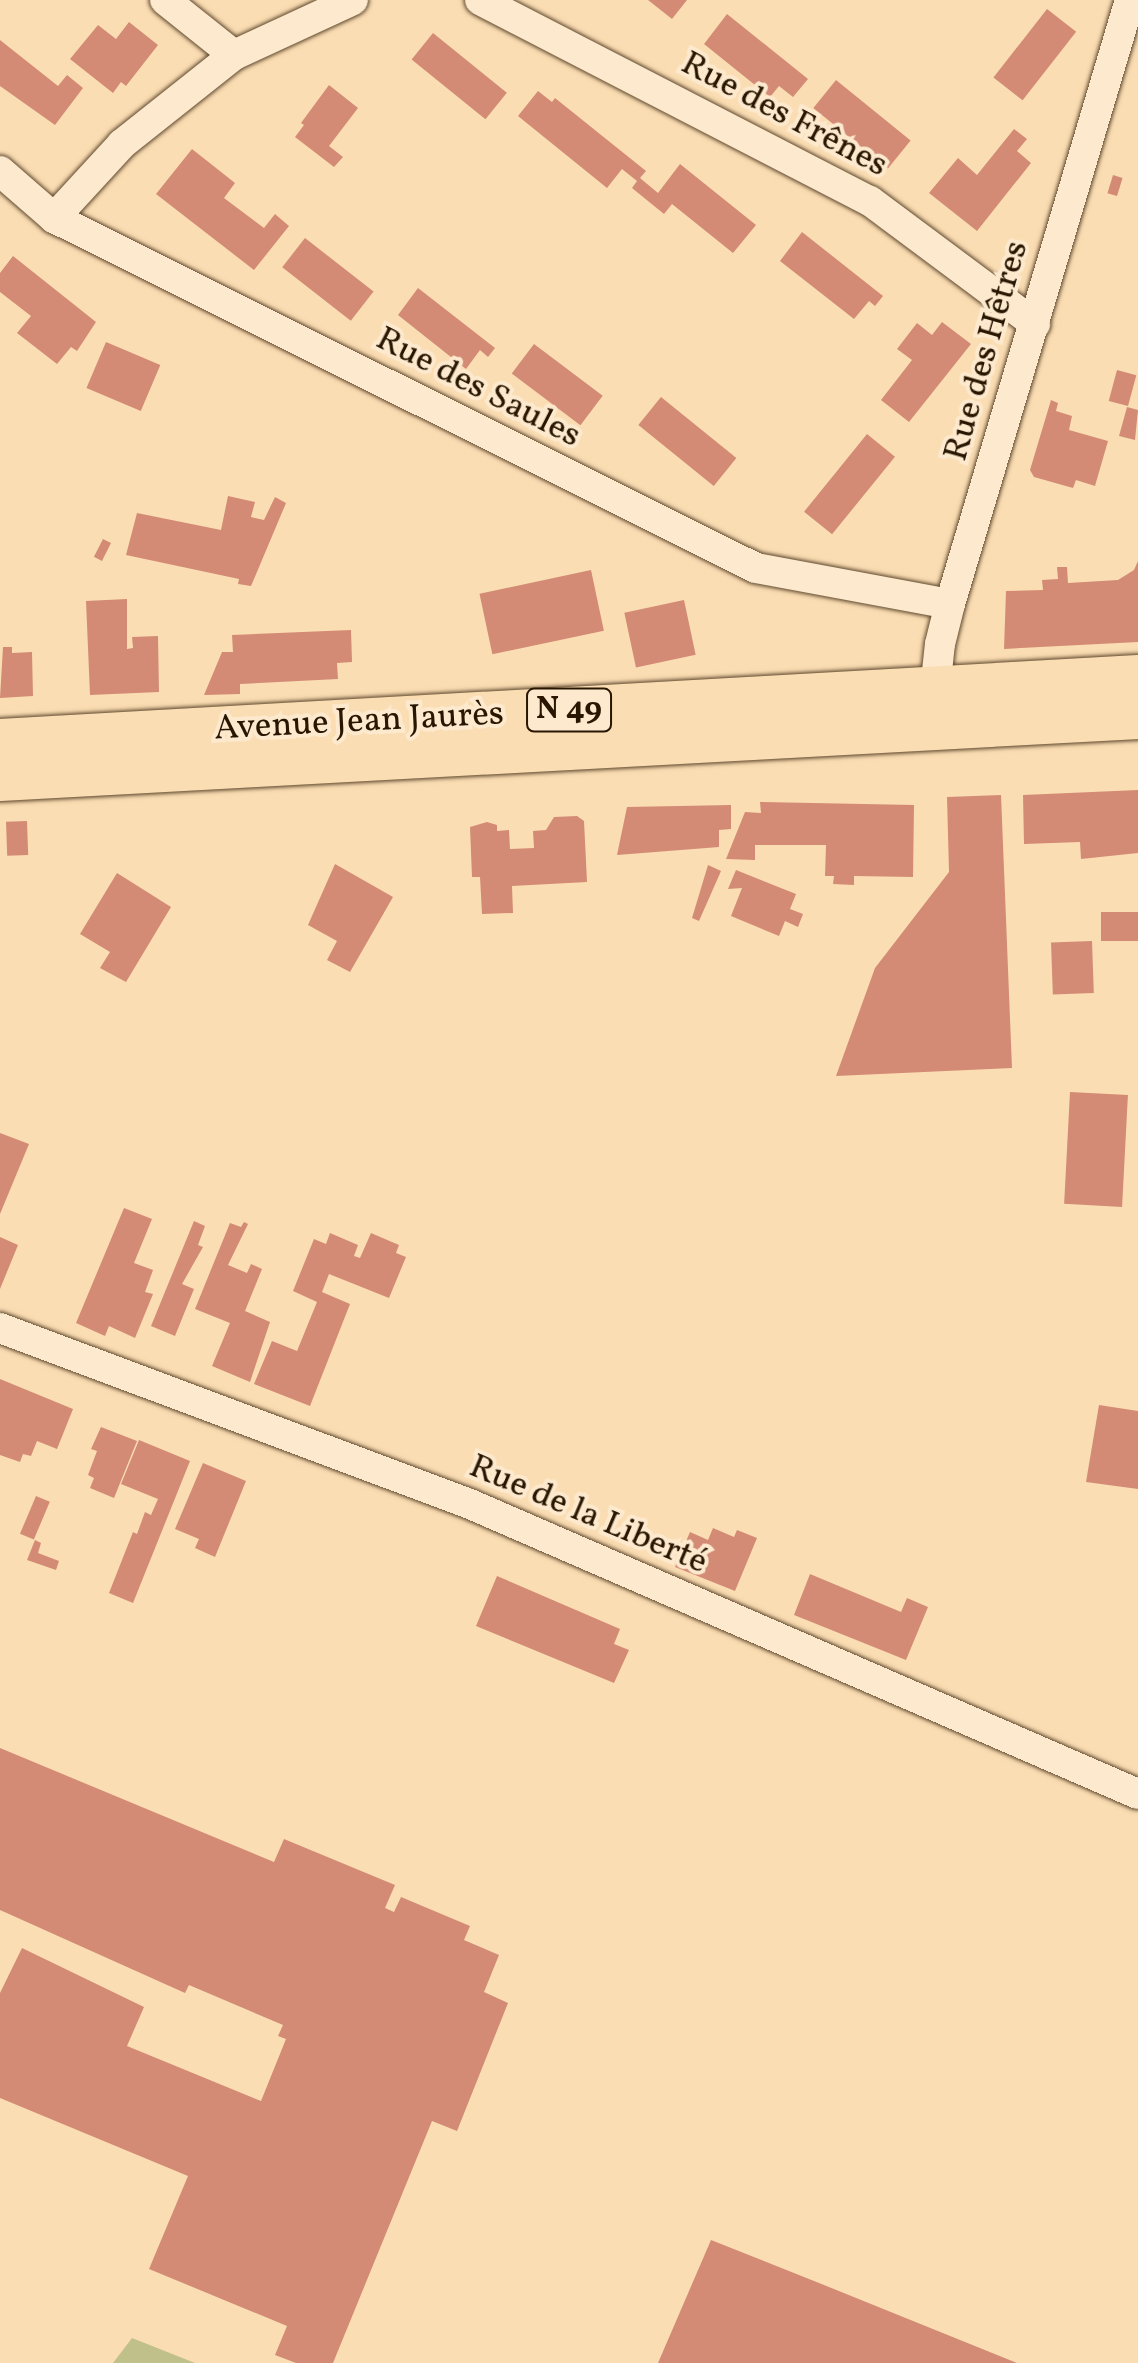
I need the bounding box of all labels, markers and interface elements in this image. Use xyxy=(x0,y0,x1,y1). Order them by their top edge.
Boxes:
street label: Rue des Frênes xyxy=(674,43,894,187)
street label: Rue des Hêtres xyxy=(936,236,1038,466)
street label: Rue des Saules xyxy=(369,318,587,458)
road number: N 49 xyxy=(524,683,614,737)
street label: Avenue Jean Jaurès xyxy=(213,693,505,751)
street label: Rue de la Liberté xyxy=(463,1446,713,1584)

